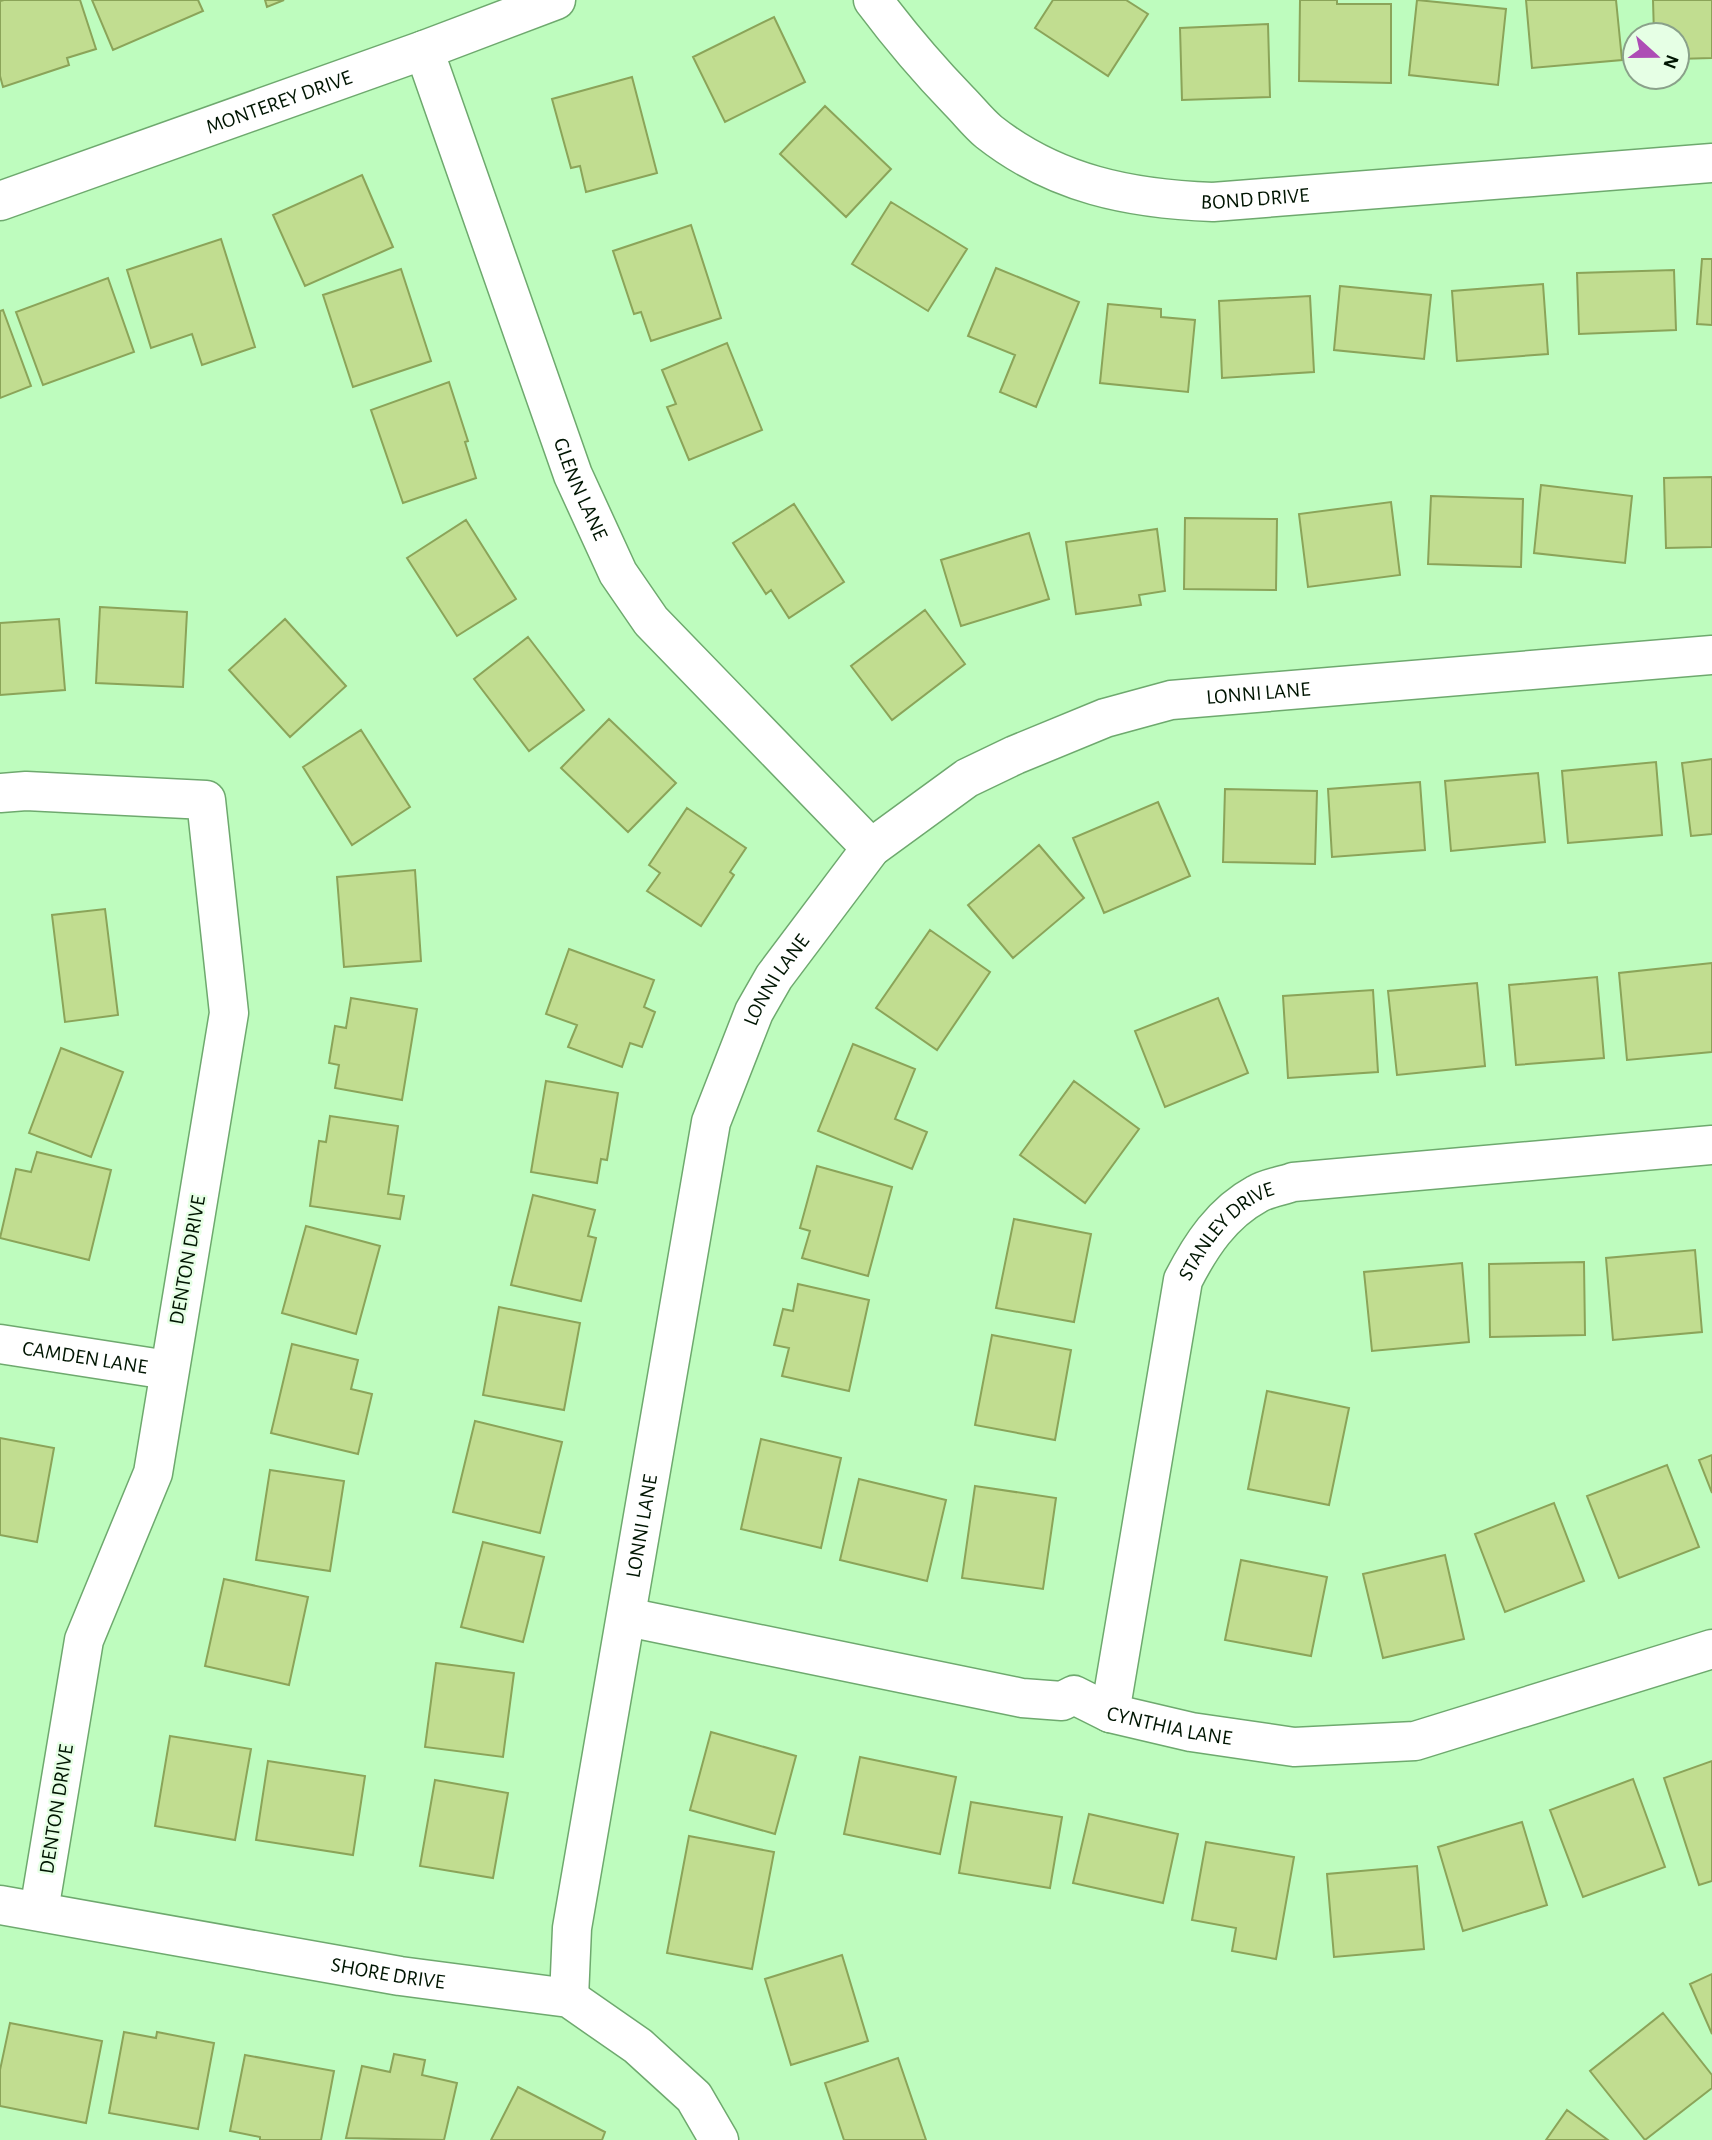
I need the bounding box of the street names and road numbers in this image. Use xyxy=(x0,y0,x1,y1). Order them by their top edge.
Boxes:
street label: MONTEREY DRIVE xyxy=(203,67,355,138)
street label: BOND DRIVE xyxy=(1200,185,1310,213)
street label: GLENN LANE xyxy=(550,435,611,543)
street label: LONNI LANE xyxy=(1205,678,1311,708)
street label: LONNI LANE xyxy=(740,930,813,1028)
street label: STANLEY DRIVE xyxy=(1175,1178,1276,1284)
street label: DENTON DRIVE xyxy=(166,1194,209,1326)
street label: CAMDEN LANE xyxy=(21,1338,149,1378)
street label: LONNI LANE xyxy=(623,1473,661,1579)
street label: CYNTHIA LANE xyxy=(1105,1703,1233,1749)
street label: DENTON DRIVE xyxy=(36,1743,77,1875)
street label: SHORE DRIVE xyxy=(329,1954,446,1993)

